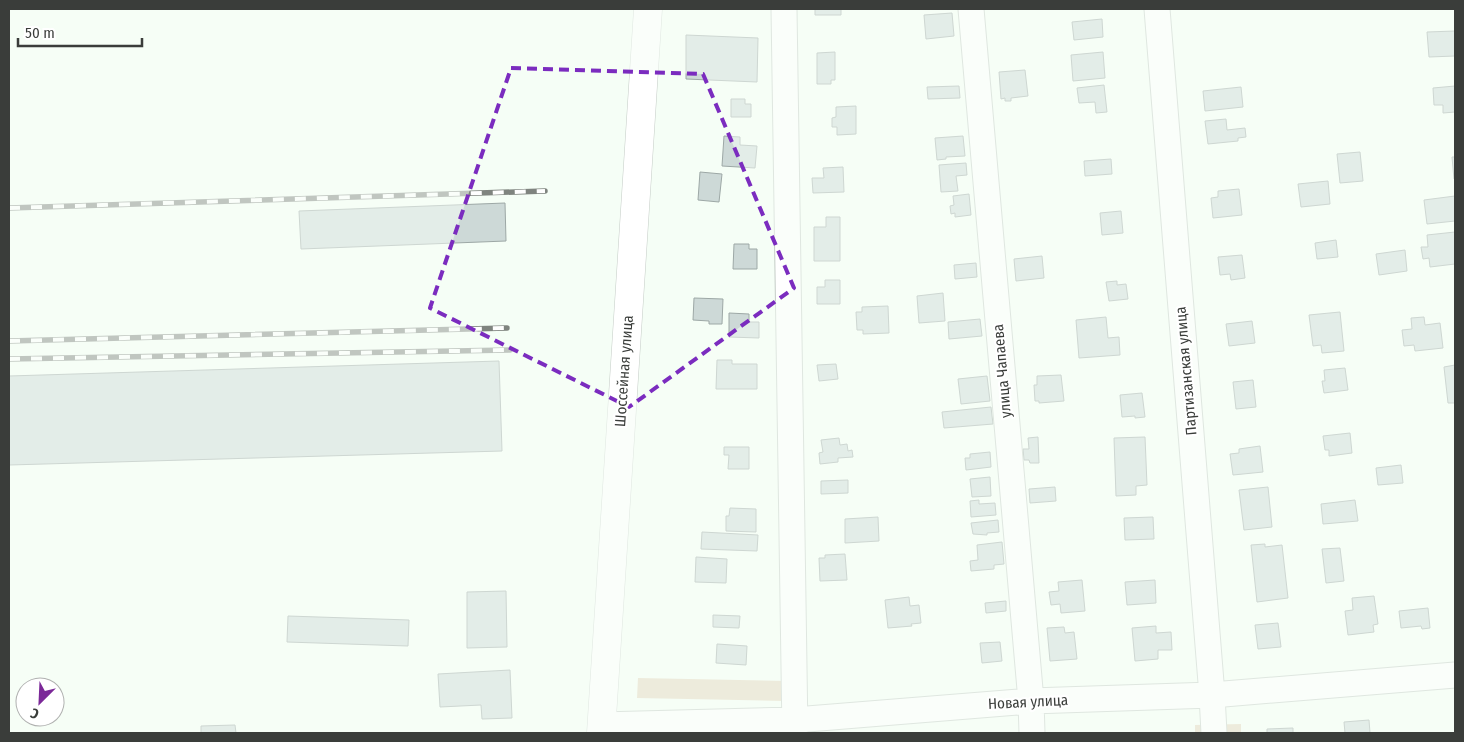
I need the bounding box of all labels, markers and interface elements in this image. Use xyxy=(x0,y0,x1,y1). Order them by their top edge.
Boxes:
scale bar xyxy=(18,15,141,47)
text: 50 m xyxy=(25,24,55,42)
street label: Партизанская улица xyxy=(1171,306,1201,436)
street label: Шоссейная улица xyxy=(611,315,637,427)
street label: улица Чапаева xyxy=(989,323,1015,419)
north arrow xyxy=(15,677,65,727)
street label: Новая улица xyxy=(987,691,1069,713)
text: С xyxy=(28,704,42,723)

